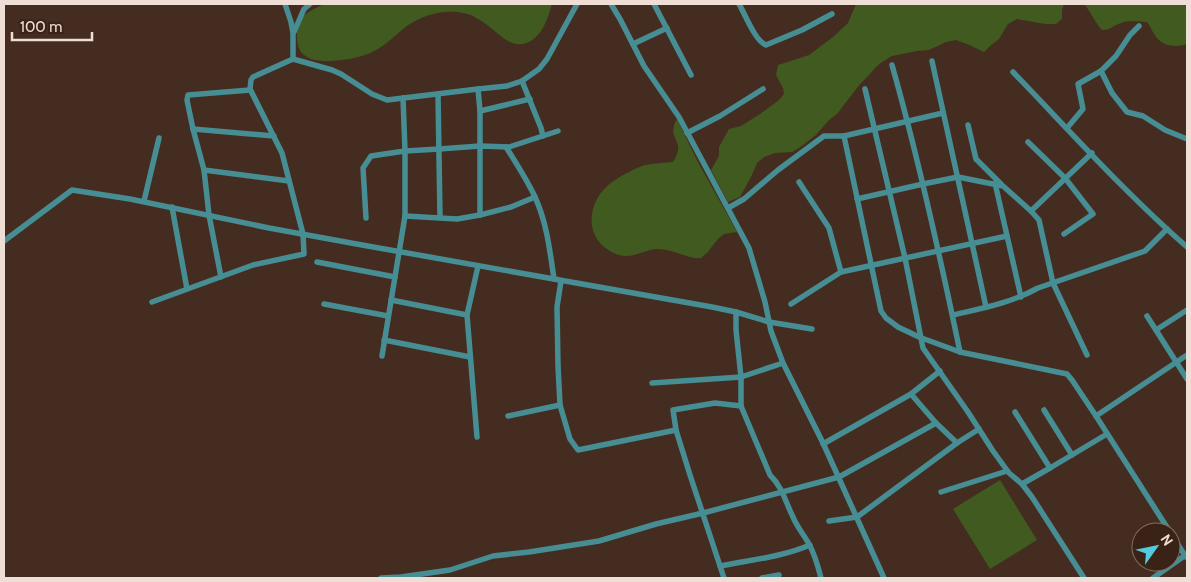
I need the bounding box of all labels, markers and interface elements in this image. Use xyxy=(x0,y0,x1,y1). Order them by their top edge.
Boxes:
scale bar xyxy=(12,10,92,42)
text: 100 m xyxy=(20,18,62,36)
north arrow xyxy=(1131,522,1181,572)
text: N xyxy=(1157,531,1177,549)

